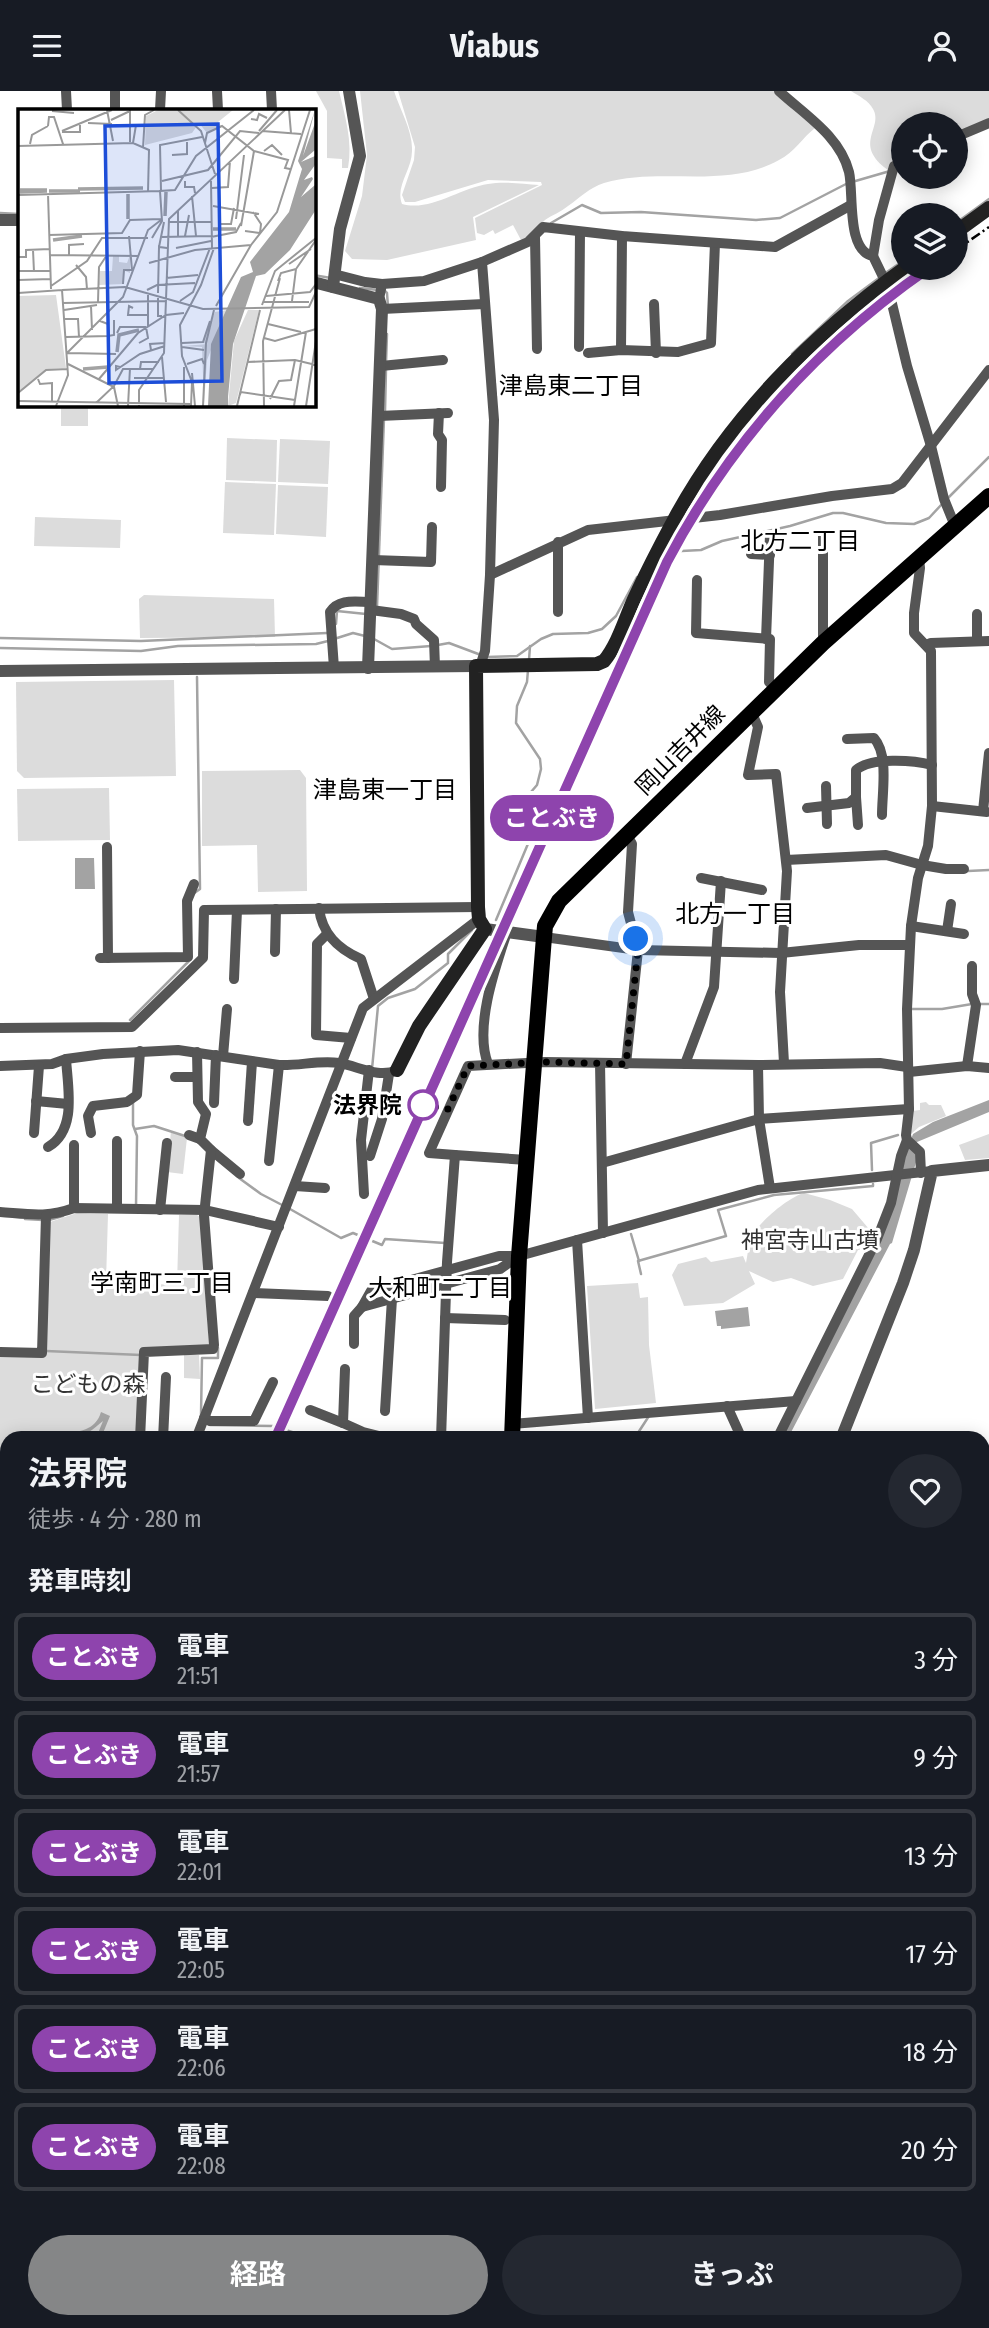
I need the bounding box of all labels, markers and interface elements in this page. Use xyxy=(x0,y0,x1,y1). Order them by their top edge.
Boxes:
icon: menu xyxy=(28,27,66,65)
text: Viabus xyxy=(450,27,539,65)
icon: person xyxy=(923,27,961,65)
inset map xyxy=(18,109,315,406)
map controls xyxy=(891,112,968,280)
button: locate xyxy=(891,112,968,189)
button: layers xyxy=(891,203,968,280)
district label: 津島東二丁目 xyxy=(499,372,643,400)
district label: 北方二丁目 xyxy=(740,527,860,555)
street label: 岡山吉井線 xyxy=(629,699,731,801)
district label: 津島東一丁目 xyxy=(313,776,457,804)
line badge: ことぶき xyxy=(503,795,601,841)
text: ことぶき xyxy=(504,804,600,832)
district label: 北方一丁目 xyxy=(675,900,795,928)
your location xyxy=(618,921,653,956)
marker: 法界院 xyxy=(408,1090,438,1120)
place label: 法界院 xyxy=(333,1091,402,1119)
park label: 神宮寺山古墳 xyxy=(741,1226,879,1254)
district label: 学南町三丁目 xyxy=(90,1269,234,1297)
district label: 大和町二丁目 xyxy=(368,1274,512,1302)
park label: こどもの森 xyxy=(31,1370,146,1398)
text: 法界院 xyxy=(28,1454,127,1494)
button: heart xyxy=(888,1454,962,1528)
text: 徒歩 · 4 分 · 280 m xyxy=(28,1505,202,1533)
text: 発車時刻 xyxy=(28,1566,132,1597)
text: 電車 xyxy=(177,1631,229,1662)
text: ことぶき xyxy=(46,1643,142,1671)
text: 3 分 xyxy=(914,1645,958,1676)
text: 21:51 xyxy=(177,1662,219,1690)
text: 電車 xyxy=(177,1729,229,1760)
text: ことぶき xyxy=(46,1741,142,1769)
text: 9 分 xyxy=(913,1743,958,1774)
text: 21:57 xyxy=(177,1760,220,1788)
text: 電車 xyxy=(177,1827,229,1858)
text: ことぶき xyxy=(46,1839,142,1867)
text: 13 分 xyxy=(904,1841,958,1872)
text: 22:01 xyxy=(177,1858,223,1886)
text: 電車 xyxy=(177,1925,229,1956)
text: ことぶき xyxy=(46,1937,142,1965)
text: 17 分 xyxy=(905,1939,958,1970)
text: 22:05 xyxy=(177,1956,225,1984)
text: 電車 xyxy=(177,2023,229,2054)
text: ことぶき xyxy=(46,2035,142,2063)
text: 18 分 xyxy=(903,2037,958,2068)
text: 22:06 xyxy=(177,2054,226,2082)
text: 電車 xyxy=(177,2121,229,2152)
text: ことぶき xyxy=(46,2133,142,2161)
text: 20 分 xyxy=(901,2135,958,2166)
text: 22:08 xyxy=(177,2152,226,2180)
button: 経路 xyxy=(28,2235,488,2315)
button: きっぷ xyxy=(502,2235,962,2315)

